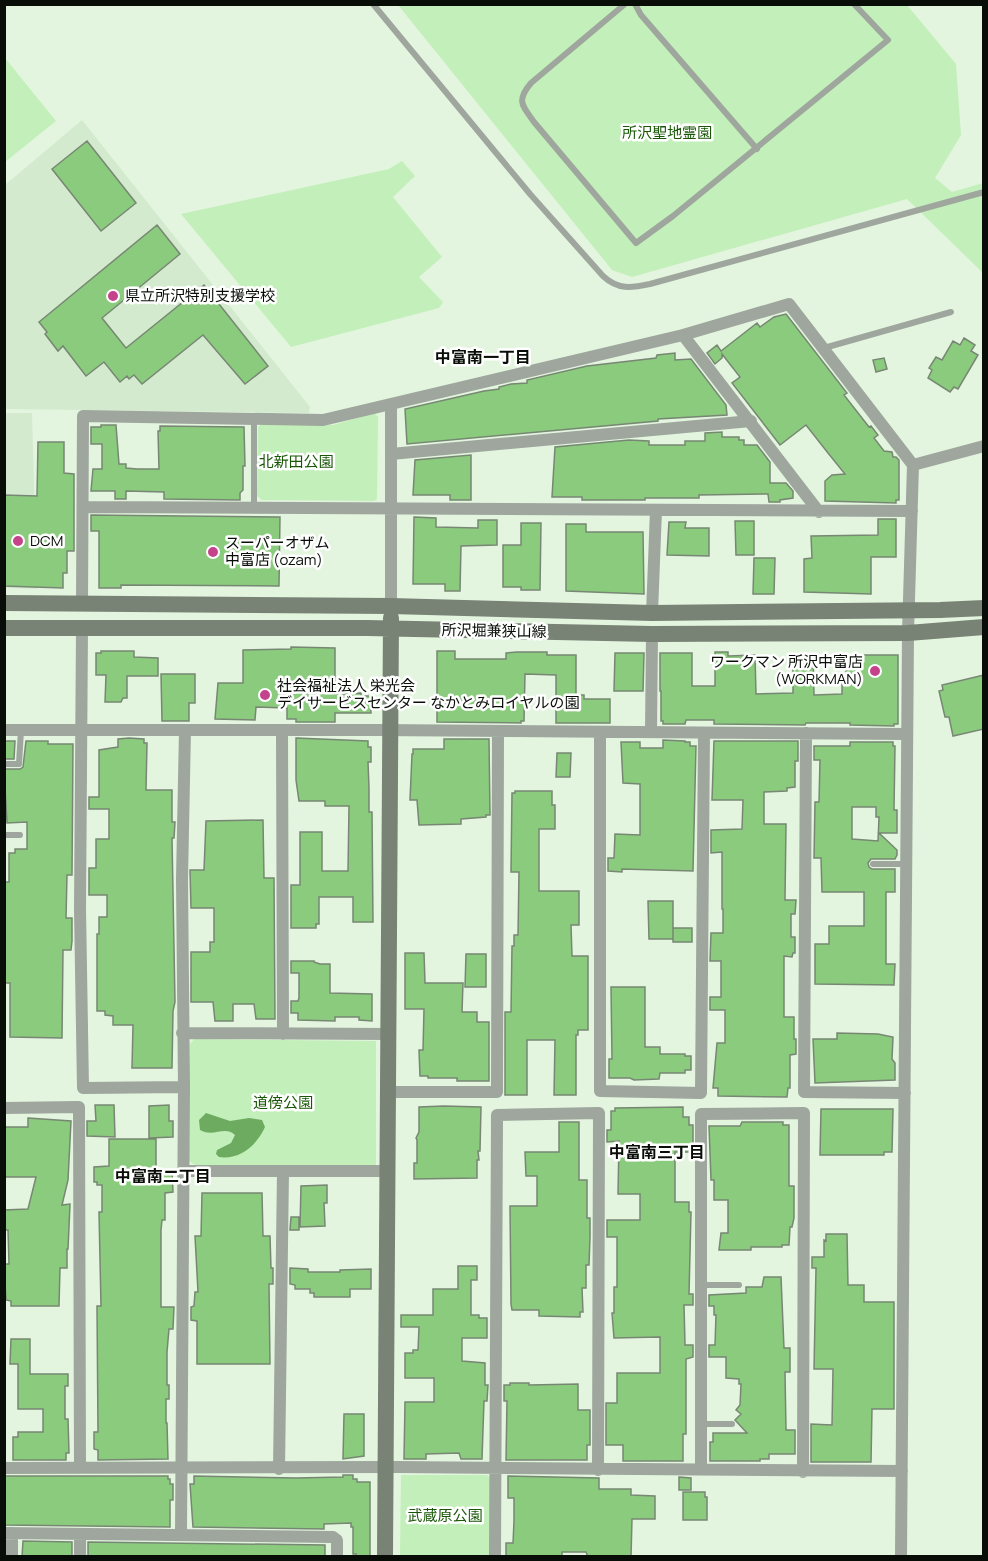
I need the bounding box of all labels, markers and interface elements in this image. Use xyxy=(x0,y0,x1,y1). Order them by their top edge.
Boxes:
park label: 所沢聖地霊園 xyxy=(622,122,712,143)
place label: 県立所沢特別支援学校 xyxy=(125,285,275,306)
marker: 県立所沢特別支援学校 xyxy=(106,289,120,303)
district label: 中富南一丁目 xyxy=(435,346,531,368)
park label: 北新田公園 xyxy=(258,451,334,472)
place label: DCM xyxy=(30,530,63,551)
place label: スーパーオザム 中富店 (ozam) xyxy=(225,532,330,570)
marker: DCM xyxy=(11,534,25,548)
marker: スーパーオザム 中富店 (ozam) xyxy=(206,545,220,559)
street label: 所沢堀兼狭山線 xyxy=(441,619,547,642)
place label: ワークマン 所沢中富店 (WORKMAN) xyxy=(710,651,863,689)
marker: ワークマン 所沢中富店 (WORKMAN) xyxy=(868,664,882,678)
place label: 社会福祉法人 栄光会 デイサービスセンター なかとみロイヤルの園 xyxy=(277,675,580,713)
marker: 社会福祉法人 栄光会 デイサービスセンター なかとみロイヤルの園 xyxy=(258,688,272,702)
park label: 道傍公園 xyxy=(253,1092,313,1113)
district label: 中富南三丁目 xyxy=(609,1141,705,1163)
district label: 中富南二丁目 xyxy=(115,1165,211,1187)
park label: 武蔵原公園 xyxy=(407,1505,483,1526)

